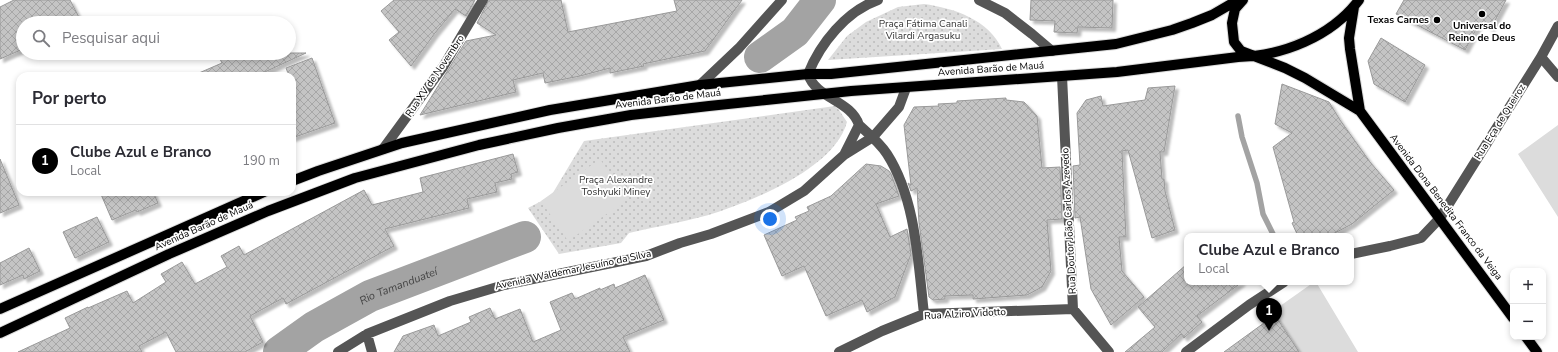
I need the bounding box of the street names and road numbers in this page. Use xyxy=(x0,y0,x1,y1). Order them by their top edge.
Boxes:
street label: Rua XV de Novembro xyxy=(402,32,468,120)
street label: Avenida Barão de Mauá xyxy=(937,58,1045,80)
street label: Rua Eça de Queiroz xyxy=(1471,81,1529,162)
street label: Avenida Barão de Mauá xyxy=(614,86,722,112)
street label: Avenida Dona Benedita Franco da Veiga xyxy=(1386,131,1506,283)
street label: Rua Doutor João Carlos Azevedo xyxy=(1058,147,1080,294)
street label: Avenida Barão de Mauá xyxy=(152,198,256,254)
street label: Avenida Waldemar Jesuíno da Silva xyxy=(494,247,652,293)
street label: Rua Alziro Vidotto xyxy=(924,305,1007,323)

